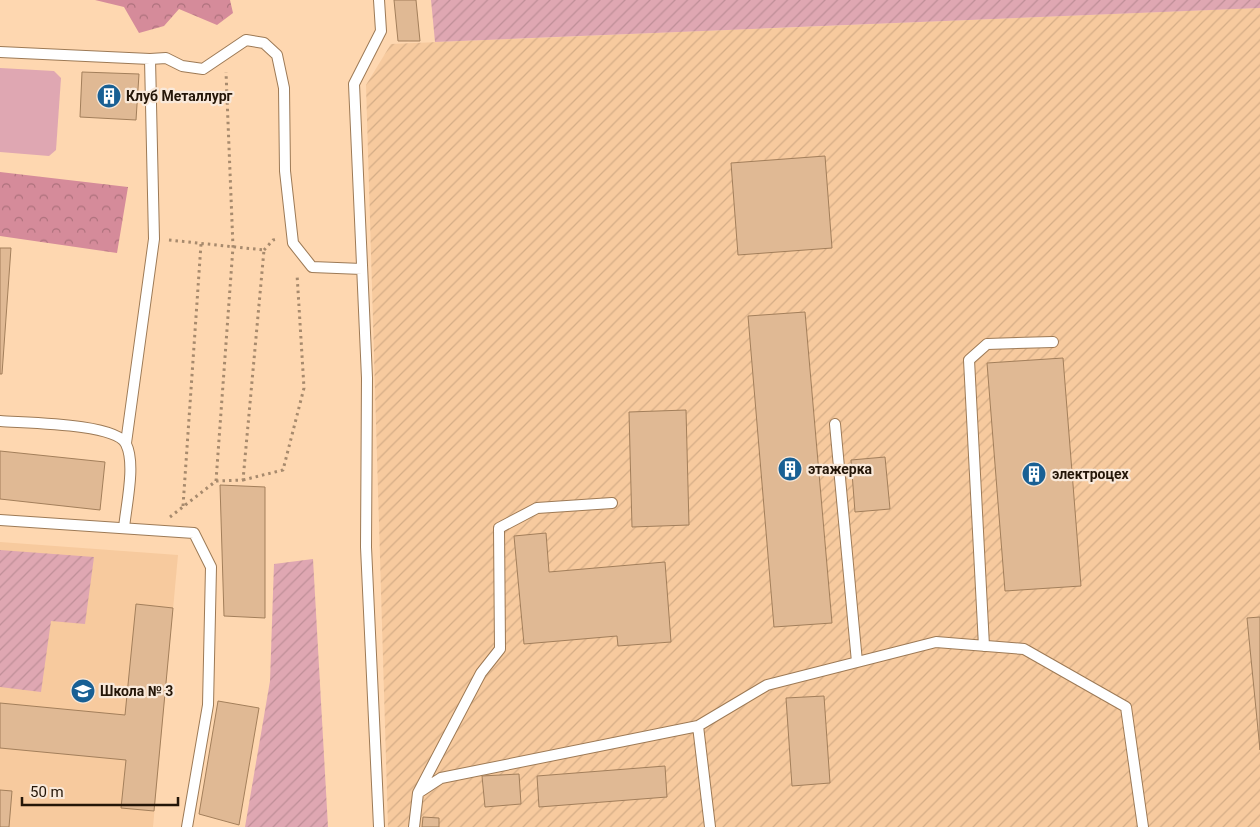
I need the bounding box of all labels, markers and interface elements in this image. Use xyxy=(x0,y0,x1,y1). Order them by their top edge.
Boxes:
building icon: Клуб Металлург xyxy=(96,83,122,109)
place label: Клуб Металлург xyxy=(126,88,233,104)
building icon: этажерка xyxy=(777,456,803,482)
place label: этажерка xyxy=(808,461,873,477)
building icon: электроцех xyxy=(1021,461,1047,487)
place label: электроцех xyxy=(1052,466,1130,482)
school or university icon: Школа № 3 xyxy=(70,678,96,704)
place label: Школа № 3 xyxy=(100,683,173,699)
scale bar xyxy=(22,774,179,806)
text: 50 m xyxy=(30,783,64,801)

